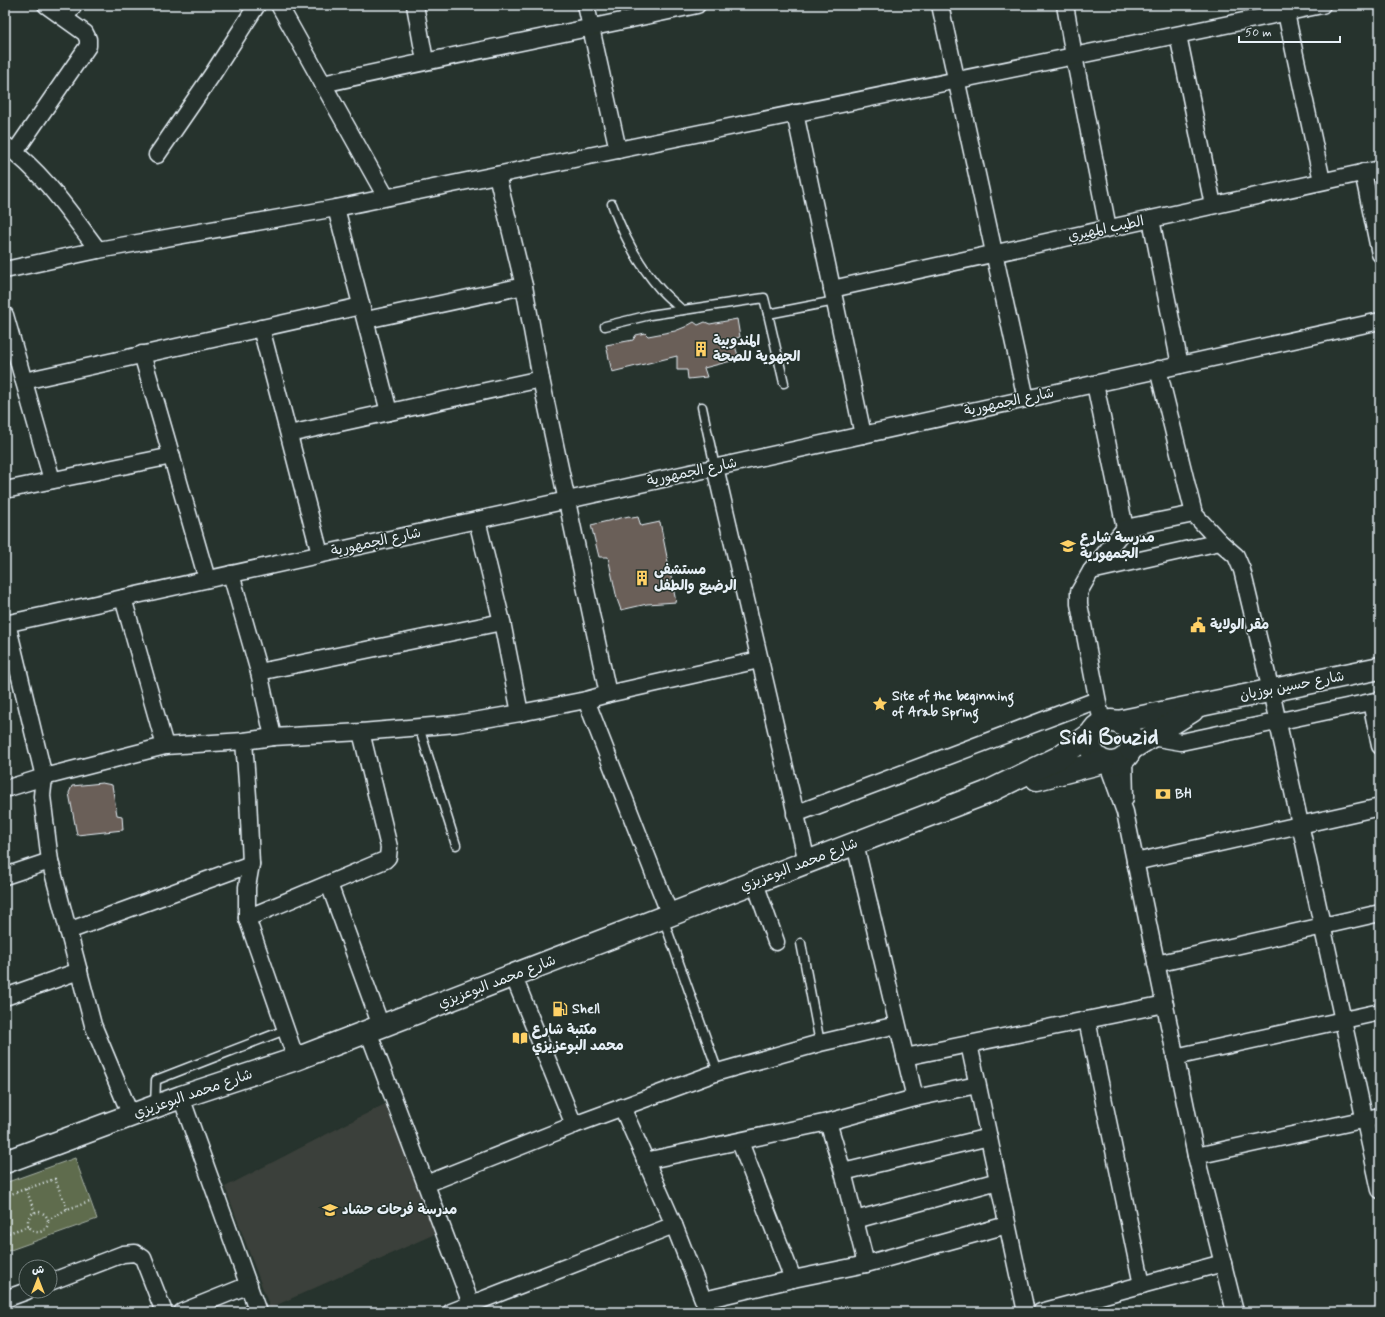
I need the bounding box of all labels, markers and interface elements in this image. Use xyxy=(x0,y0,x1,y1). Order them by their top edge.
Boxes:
scale bar xyxy=(1239,18,1340,44)
text: 50 m xyxy=(1245,25,1272,41)
street label: الطيب المهيري xyxy=(1066,212,1146,247)
place label: المندوبية الجهوية للصحة xyxy=(713,332,801,366)
building icon: المندوبية الجهوية للصحة xyxy=(692,340,710,358)
street label: شارع الجمهورية xyxy=(962,384,1056,420)
street label: شارع الجمهورية xyxy=(645,454,739,490)
street label: شارع الجمهورية xyxy=(329,524,423,560)
place label: مدرسة شارع الجمهورية xyxy=(1080,529,1155,563)
school or university icon: مدرسة شارع الجمهورية xyxy=(1059,537,1077,555)
place label: مستشفى الرضيع والطفل xyxy=(654,561,737,595)
building icon: مستشفى الرضيع والطفل xyxy=(633,569,651,587)
public building icon: مقر الولاية xyxy=(1189,616,1207,634)
place label: مقر الولاية xyxy=(1210,616,1269,634)
street label: شارع حسين بوزيان xyxy=(1238,667,1346,705)
place label: Site of the beginning of Arab Spring xyxy=(892,687,1014,724)
place icon: Site of the beginning of Arab Spring xyxy=(871,695,889,713)
district label: Sidi Bouzid xyxy=(1059,724,1159,752)
bank icon: BH xyxy=(1154,785,1172,803)
place label: BH xyxy=(1175,785,1192,803)
street label: شارع محمد البوعزيزي xyxy=(738,834,861,897)
street label: شارع محمد البوعزيزي xyxy=(436,951,559,1014)
fuel station icon: Shell xyxy=(551,1000,569,1018)
place label: Shell xyxy=(572,1000,600,1018)
place label: مكتبة شارع محمد البوعزيزي xyxy=(532,1021,624,1056)
library icon: مكتبة شارع محمد البوعزيزي xyxy=(511,1029,529,1047)
street label: شارع محمد البوعزيزي xyxy=(131,1065,255,1124)
school or university icon: مدرسة فرحات حشاد xyxy=(321,1201,339,1219)
place label: مدرسة فرحات حشاد xyxy=(342,1201,457,1219)
north arrow xyxy=(18,1259,58,1299)
text: ش xyxy=(32,1263,44,1277)

